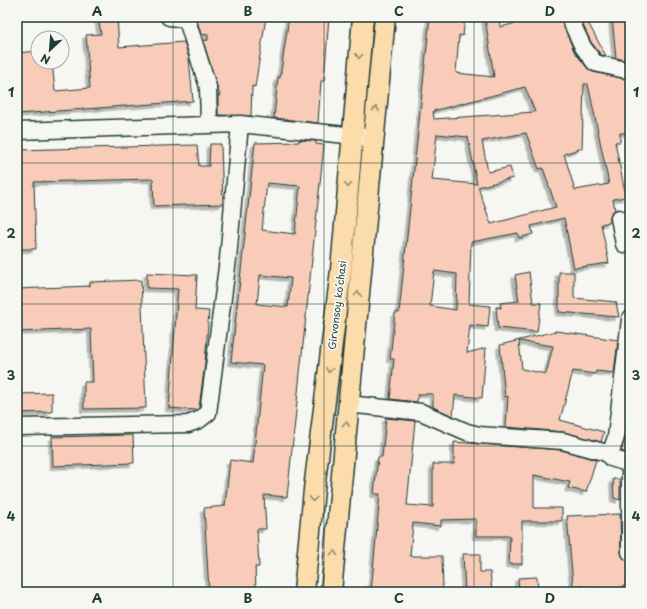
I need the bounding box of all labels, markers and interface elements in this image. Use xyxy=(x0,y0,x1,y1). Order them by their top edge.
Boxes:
text: A xyxy=(92,1,102,20)
text: B xyxy=(244,1,253,20)
text: C xyxy=(394,1,404,20)
text: D xyxy=(545,1,555,20)
north arrow xyxy=(30,30,70,70)
text: N xyxy=(37,50,53,69)
one-way arrow xyxy=(355,53,364,59)
text: 1 xyxy=(8,82,14,101)
text: 1 xyxy=(633,82,639,101)
one-way arrow xyxy=(371,106,380,112)
one-way arrow xyxy=(344,182,353,188)
text: 2 xyxy=(6,223,16,242)
text: 2 xyxy=(631,223,641,242)
street label: Girvonsoy koʻchasi xyxy=(324,259,350,351)
one-way arrow xyxy=(353,291,362,297)
text: 3 xyxy=(7,365,16,384)
text: 3 xyxy=(632,365,641,384)
one-way arrow xyxy=(325,367,334,373)
one-way arrow xyxy=(342,421,351,427)
one-way arrow xyxy=(309,496,318,502)
text: 4 xyxy=(7,506,16,525)
text: 4 xyxy=(632,506,641,525)
one-way arrow xyxy=(330,550,339,556)
text: A xyxy=(92,588,102,607)
text: B xyxy=(244,588,253,607)
text: C xyxy=(394,588,404,607)
text: D xyxy=(545,588,555,607)

